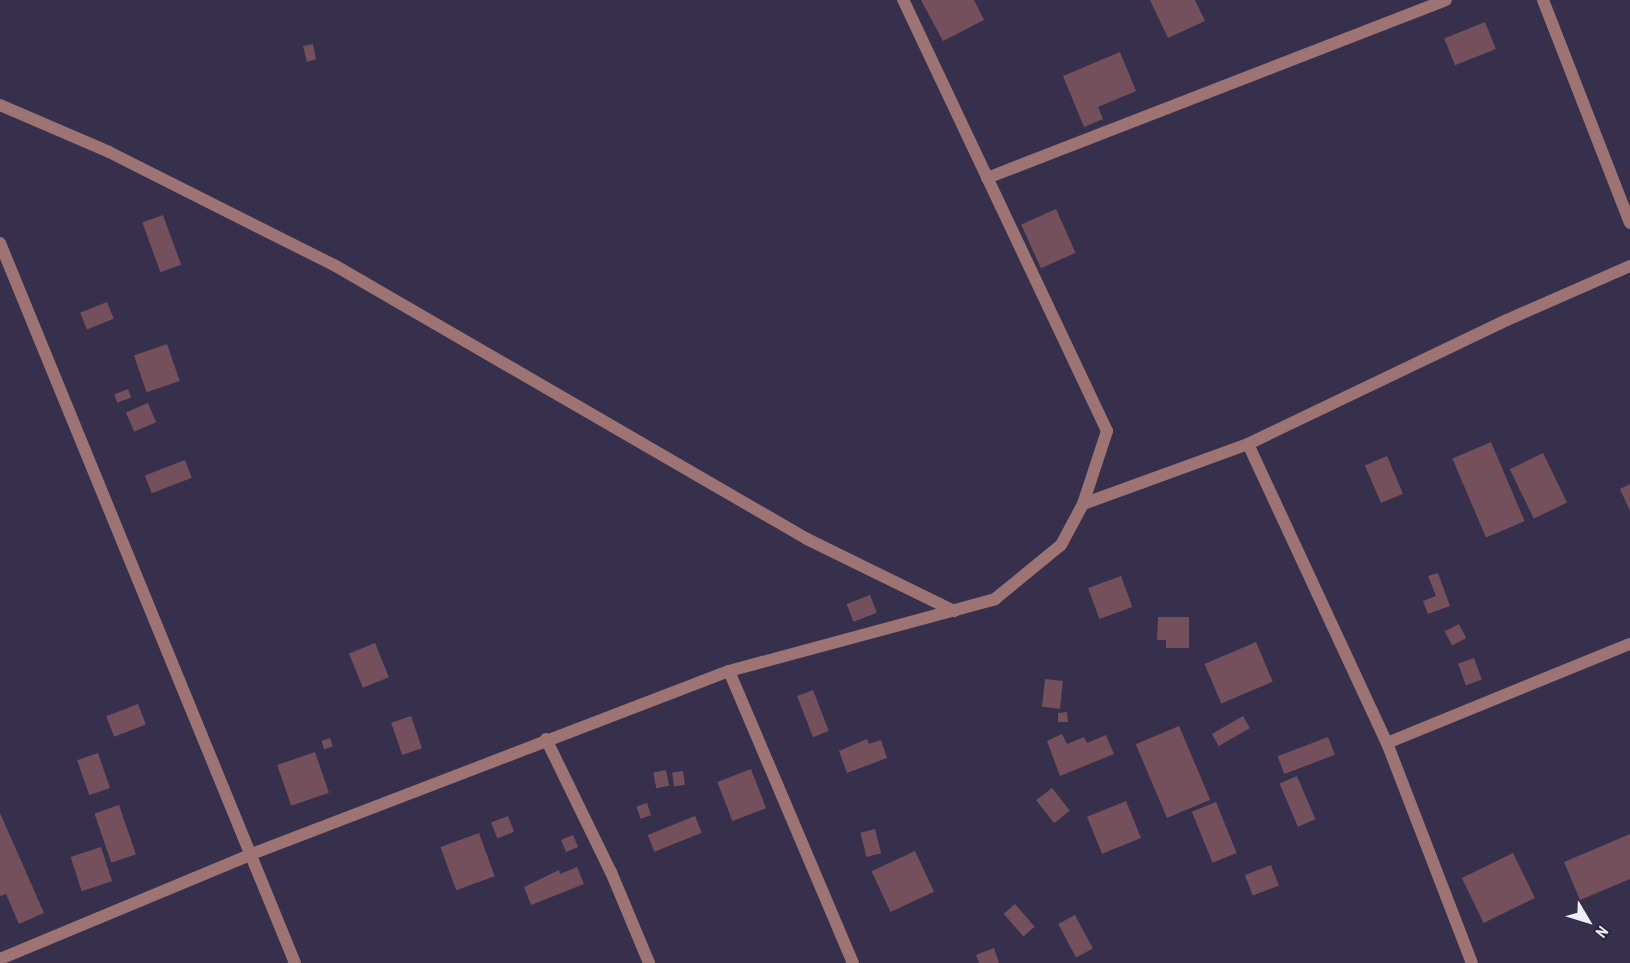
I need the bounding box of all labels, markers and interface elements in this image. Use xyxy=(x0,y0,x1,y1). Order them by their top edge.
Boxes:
north arrow xyxy=(1558,891,1618,951)
text: N xyxy=(1591,922,1614,943)

